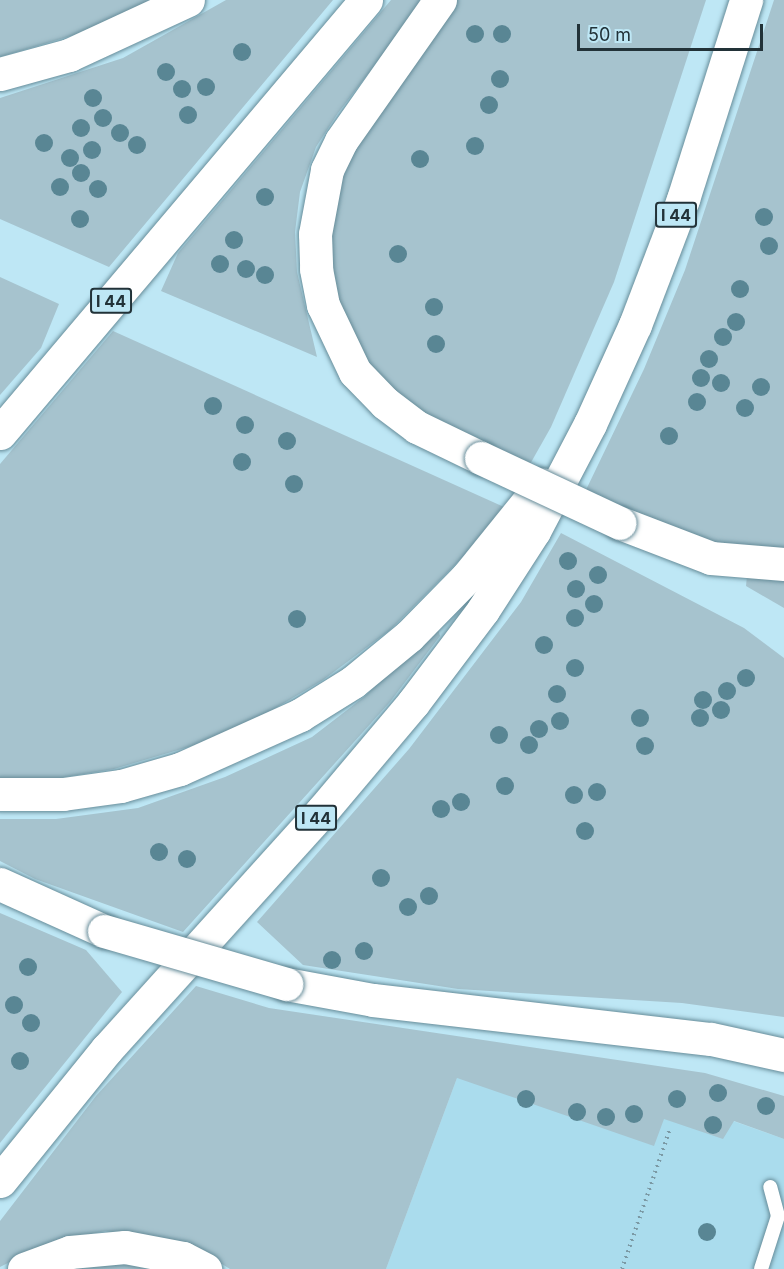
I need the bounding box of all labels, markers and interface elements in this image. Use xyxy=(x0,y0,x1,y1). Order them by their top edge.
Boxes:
scale bar xyxy=(580,12,766,50)
text: 50 m xyxy=(588,24,631,45)
road number: I 44 xyxy=(655,202,697,228)
road number: I 44 xyxy=(90,288,132,314)
road number: I 44 xyxy=(295,805,337,831)

